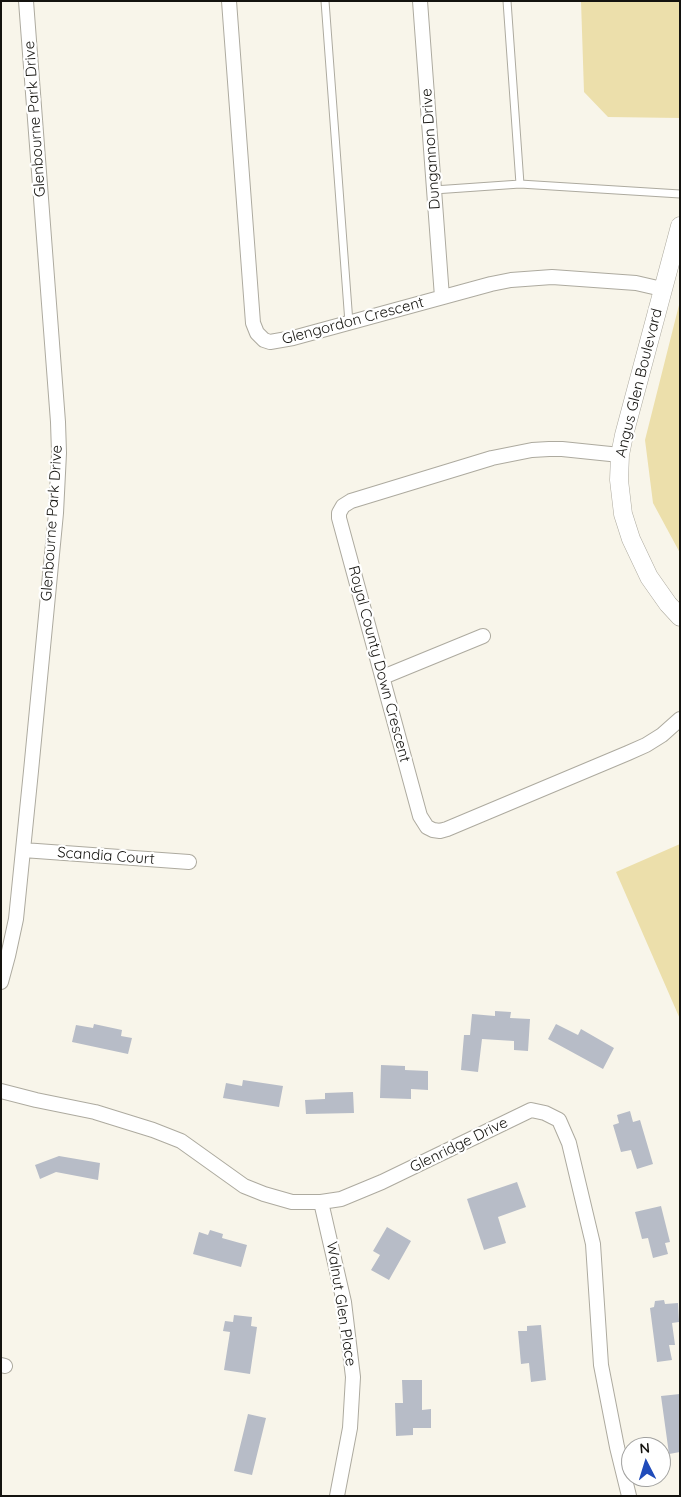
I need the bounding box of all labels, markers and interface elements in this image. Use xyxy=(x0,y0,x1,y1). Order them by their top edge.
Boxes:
street label: Glenbourne Park Drive xyxy=(21,40,49,198)
street label: Dungannon Drive xyxy=(418,88,444,210)
street label: Glengordon Crescent xyxy=(280,293,426,349)
street label: Angus Glen Boulevard xyxy=(612,307,666,459)
street label: Glenbourne Park Drive xyxy=(38,444,66,602)
street label: Royal County Down Crescent xyxy=(344,564,414,764)
street label: Scandia Court xyxy=(57,844,155,868)
street label: Glenridge Drive xyxy=(407,1114,511,1176)
street label: Walnut Glen Place xyxy=(322,1240,360,1368)
north arrow xyxy=(621,1437,671,1487)
text: N xyxy=(639,1439,651,1457)

